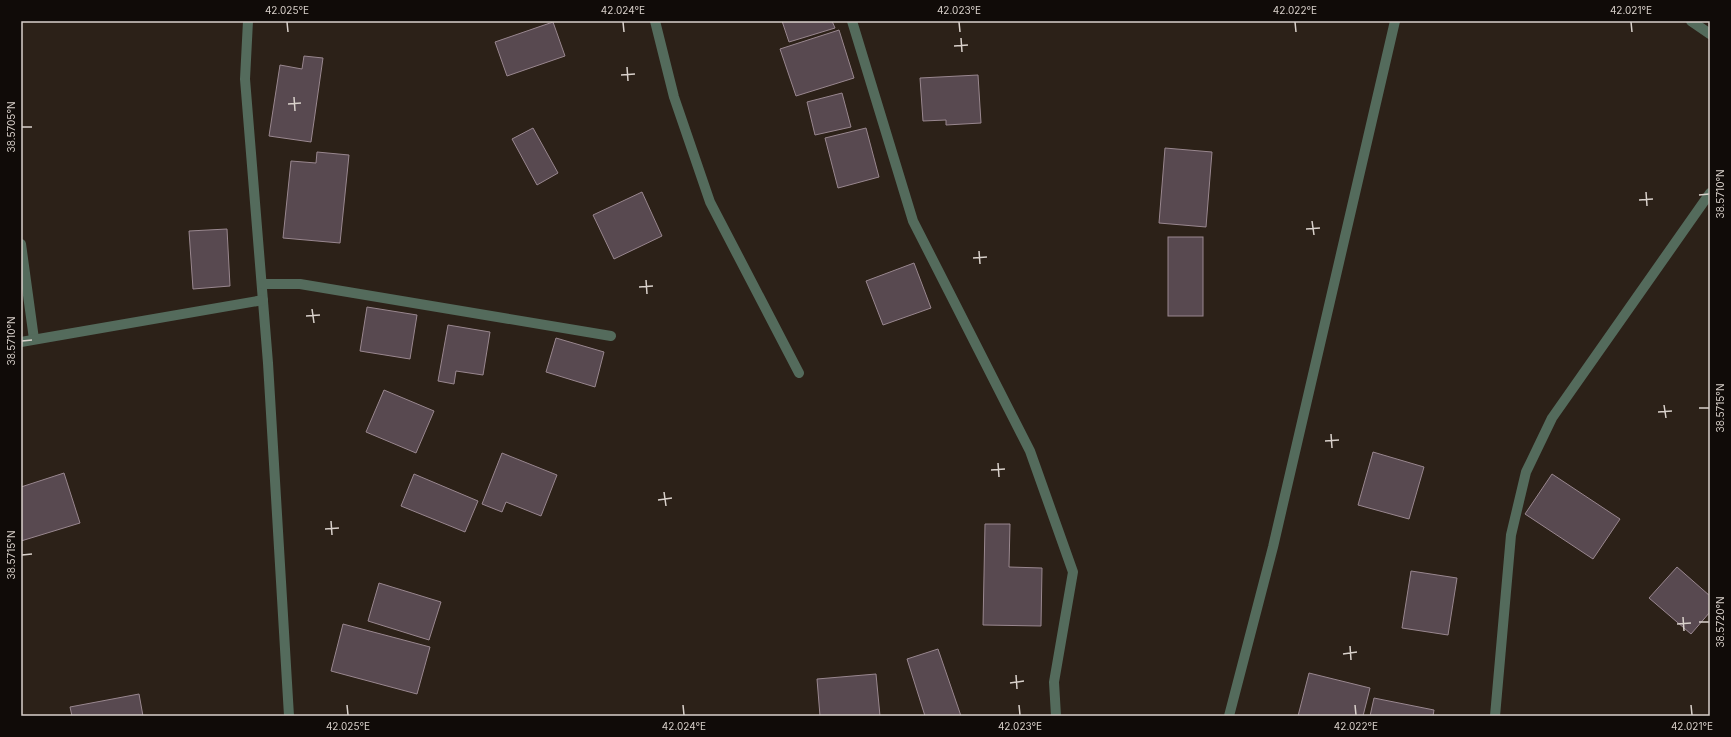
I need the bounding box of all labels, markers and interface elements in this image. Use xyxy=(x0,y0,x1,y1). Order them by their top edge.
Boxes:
text: 42.025°E xyxy=(265,4,309,16)
text: 42.024°E xyxy=(601,4,645,16)
text: 42.023°E xyxy=(937,4,981,16)
text: 42.022°E xyxy=(1273,4,1317,16)
text: 42.021°E xyxy=(1610,4,1652,16)
text: 38.5705°N xyxy=(5,102,17,152)
text: 38.5710°N xyxy=(1714,169,1726,219)
text: 38.5710°N xyxy=(5,316,17,366)
text: 38.5715°N xyxy=(1714,384,1726,432)
text: 38.5715°N xyxy=(5,531,17,579)
text: 38.5720°N xyxy=(1714,596,1726,648)
text: 42.025°E xyxy=(326,720,370,732)
text: 42.024°E xyxy=(662,720,706,732)
text: 42.023°E xyxy=(998,720,1042,732)
text: 42.022°E xyxy=(1334,720,1378,732)
text: 42.021°E xyxy=(1671,720,1713,732)

